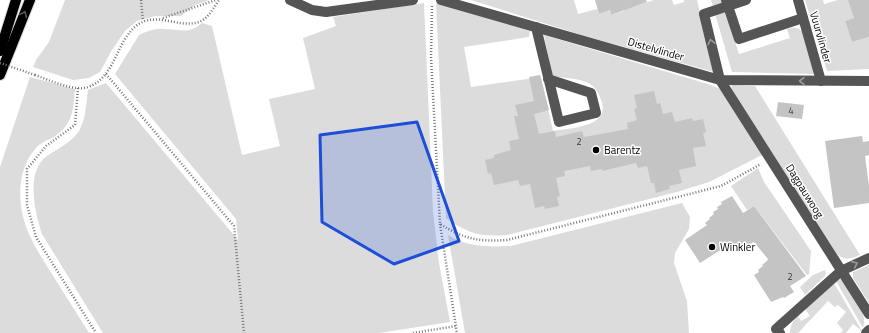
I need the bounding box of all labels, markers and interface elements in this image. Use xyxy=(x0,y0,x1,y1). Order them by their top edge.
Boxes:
street label: Vuurvlinder xyxy=(806,9,836,65)
one-way arrow xyxy=(19,11,27,19)
street label: Distelvlinder xyxy=(626,33,686,65)
one-way arrow xyxy=(707,39,716,46)
one-way arrow xyxy=(799,77,805,85)
house number: 4 xyxy=(788,104,794,117)
house number: 2 xyxy=(576,135,582,148)
place label: Barentz xyxy=(604,142,640,158)
marker: Barentz xyxy=(591,145,601,155)
street label: Dagpauwoog xyxy=(782,161,828,221)
place label: Winkler xyxy=(720,239,755,255)
marker: Winkler xyxy=(707,242,717,252)
one-way arrow xyxy=(851,261,859,269)
house number: 2 xyxy=(787,270,793,283)

